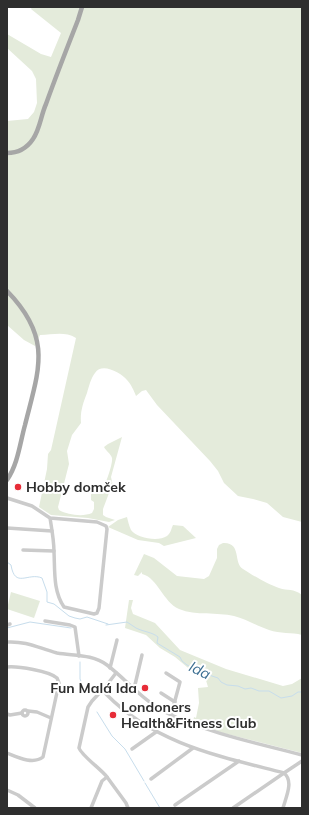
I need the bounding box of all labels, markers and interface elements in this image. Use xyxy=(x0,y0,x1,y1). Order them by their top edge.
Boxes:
place label: Hobby domček xyxy=(26,478,126,496)
marker: Hobby domček xyxy=(13,482,23,492)
water label: Ida xyxy=(186,657,214,683)
place label: Fun Malá Ida xyxy=(50,679,137,697)
marker: Fun Malá Ida xyxy=(140,683,150,693)
place label: Londoners Health&Fitness Club xyxy=(121,698,257,732)
marker: Londoners Health&Fitness Club xyxy=(108,710,118,720)

